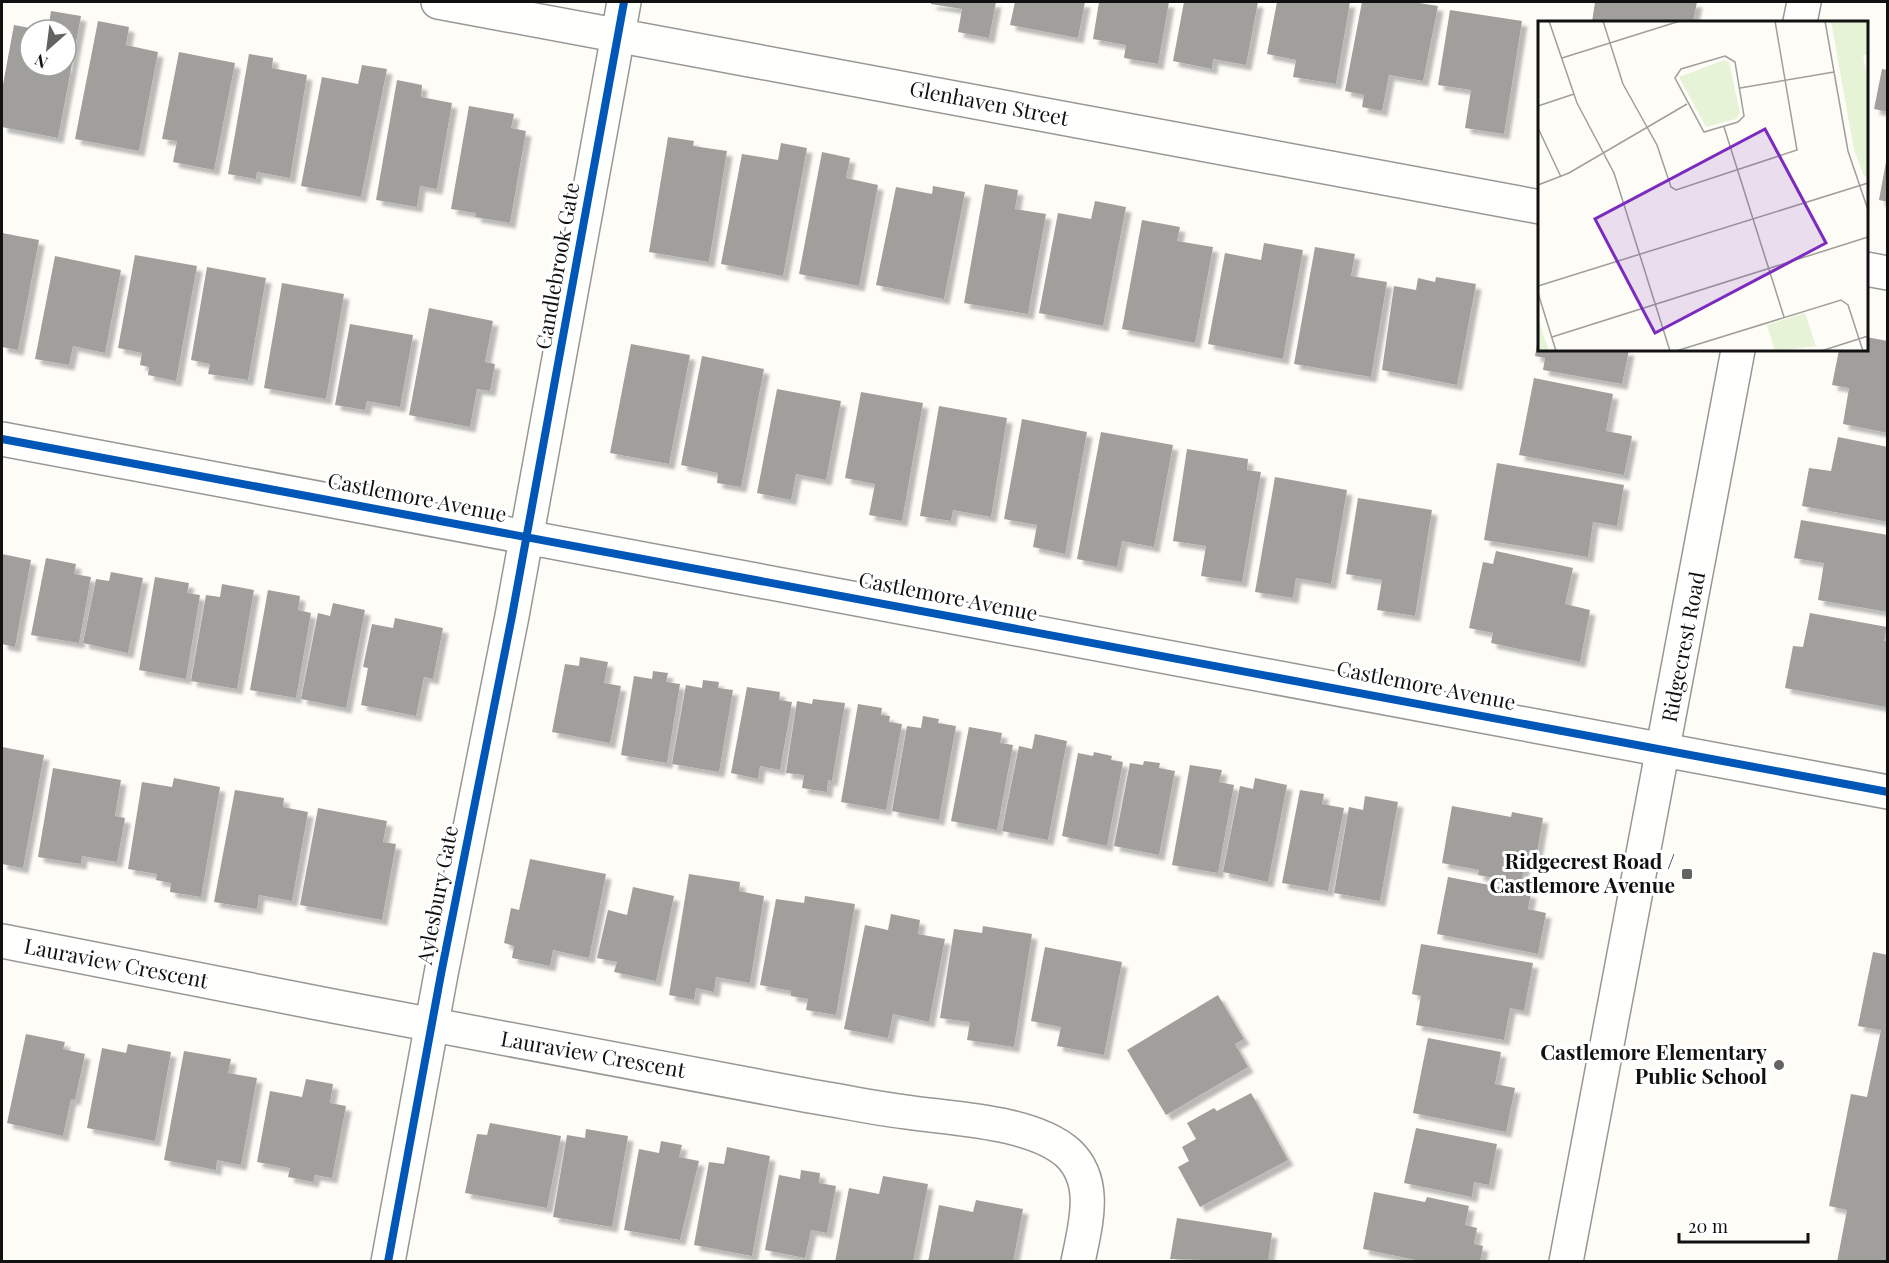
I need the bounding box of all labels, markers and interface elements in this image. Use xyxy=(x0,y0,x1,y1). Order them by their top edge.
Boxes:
north arrow xyxy=(18,18,78,78)
inset map xyxy=(1538,21,1868,351)
text: N xyxy=(30,49,51,74)
street label: Glenhaven Street xyxy=(908,73,1072,131)
street label: Candlebrook Gate xyxy=(528,180,585,351)
street label: Castlemore Avenue xyxy=(326,465,509,527)
street label: Castlemore Avenue xyxy=(857,564,1040,626)
street label: Ridgecrest Road xyxy=(1654,569,1710,724)
street label: Castlemore Avenue xyxy=(1335,653,1518,715)
street label: Aylesbury Gate xyxy=(409,823,463,967)
place label: Ridgecrest Road / Castlemore Avenue xyxy=(1489,846,1675,898)
marker: Ridgecrest Road / Castlemore Avenue xyxy=(1680,867,1694,881)
street label: Lauraview Crescent xyxy=(22,930,211,994)
street label: Lauraview Crescent xyxy=(499,1023,688,1083)
place label: Castlemore Elementary Public School xyxy=(1540,1037,1767,1089)
marker: Castlemore Elementary Public School xyxy=(1772,1058,1786,1072)
scale bar xyxy=(1679,1206,1808,1244)
text: 20 m xyxy=(1688,1214,1728,1238)

